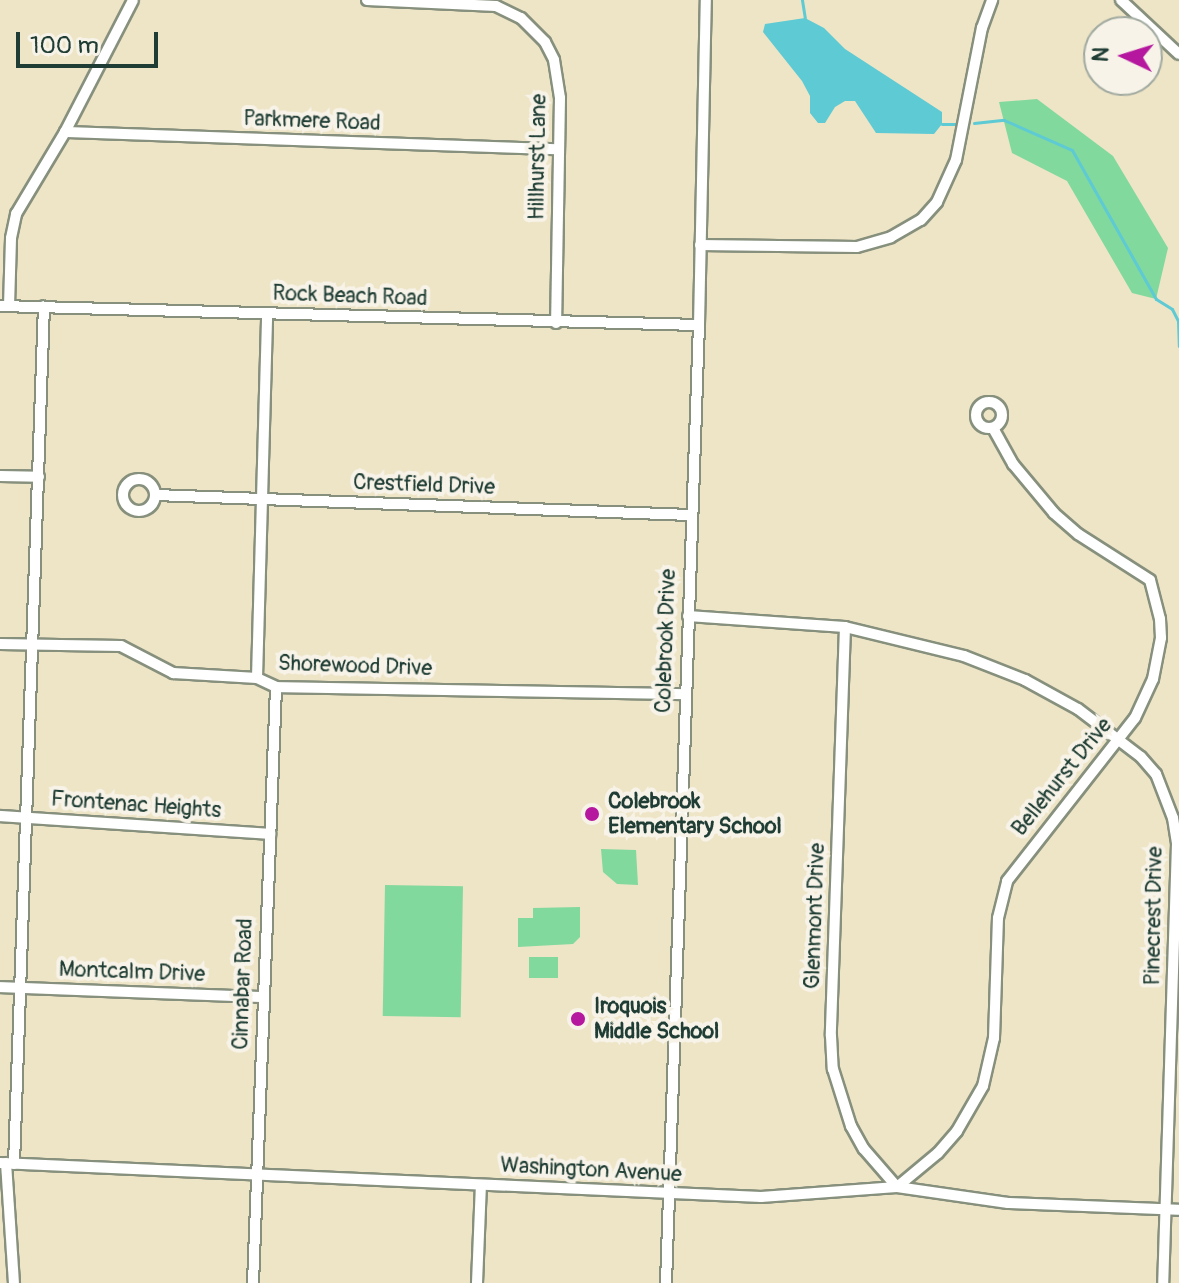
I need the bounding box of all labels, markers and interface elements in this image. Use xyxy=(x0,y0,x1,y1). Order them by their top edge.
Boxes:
scale bar xyxy=(20,16,162,66)
north arrow xyxy=(1083,16,1163,96)
text: 100 m xyxy=(30,31,99,60)
text: N xyxy=(1087,46,1116,63)
street label: Hillhurst Lane xyxy=(524,94,552,220)
street label: Parkmere Road xyxy=(243,105,381,137)
street label: Rock Beach Road xyxy=(272,280,428,312)
street label: Crestfield Drive xyxy=(353,469,495,501)
street label: Colebrook Drive xyxy=(650,568,682,714)
street label: Shorewood Drive xyxy=(277,650,433,682)
street label: Bellehurst Drive xyxy=(1006,713,1118,841)
street label: Frontenac Heights xyxy=(50,786,222,824)
place label: Colebrook Elementary School xyxy=(608,788,782,840)
marker: Colebrook Elementary School xyxy=(583,805,601,823)
street label: Glenmont Drive xyxy=(799,842,831,990)
street label: Pinecrest Drive xyxy=(1140,846,1168,986)
street label: Cinnabar Road xyxy=(228,918,258,1050)
street label: Montcalm Drive xyxy=(58,956,206,988)
place label: Iroquois Middle School xyxy=(594,993,719,1044)
marker: Iroquois Middle School xyxy=(569,1010,587,1028)
street label: Washington Avenue xyxy=(499,1152,683,1188)

